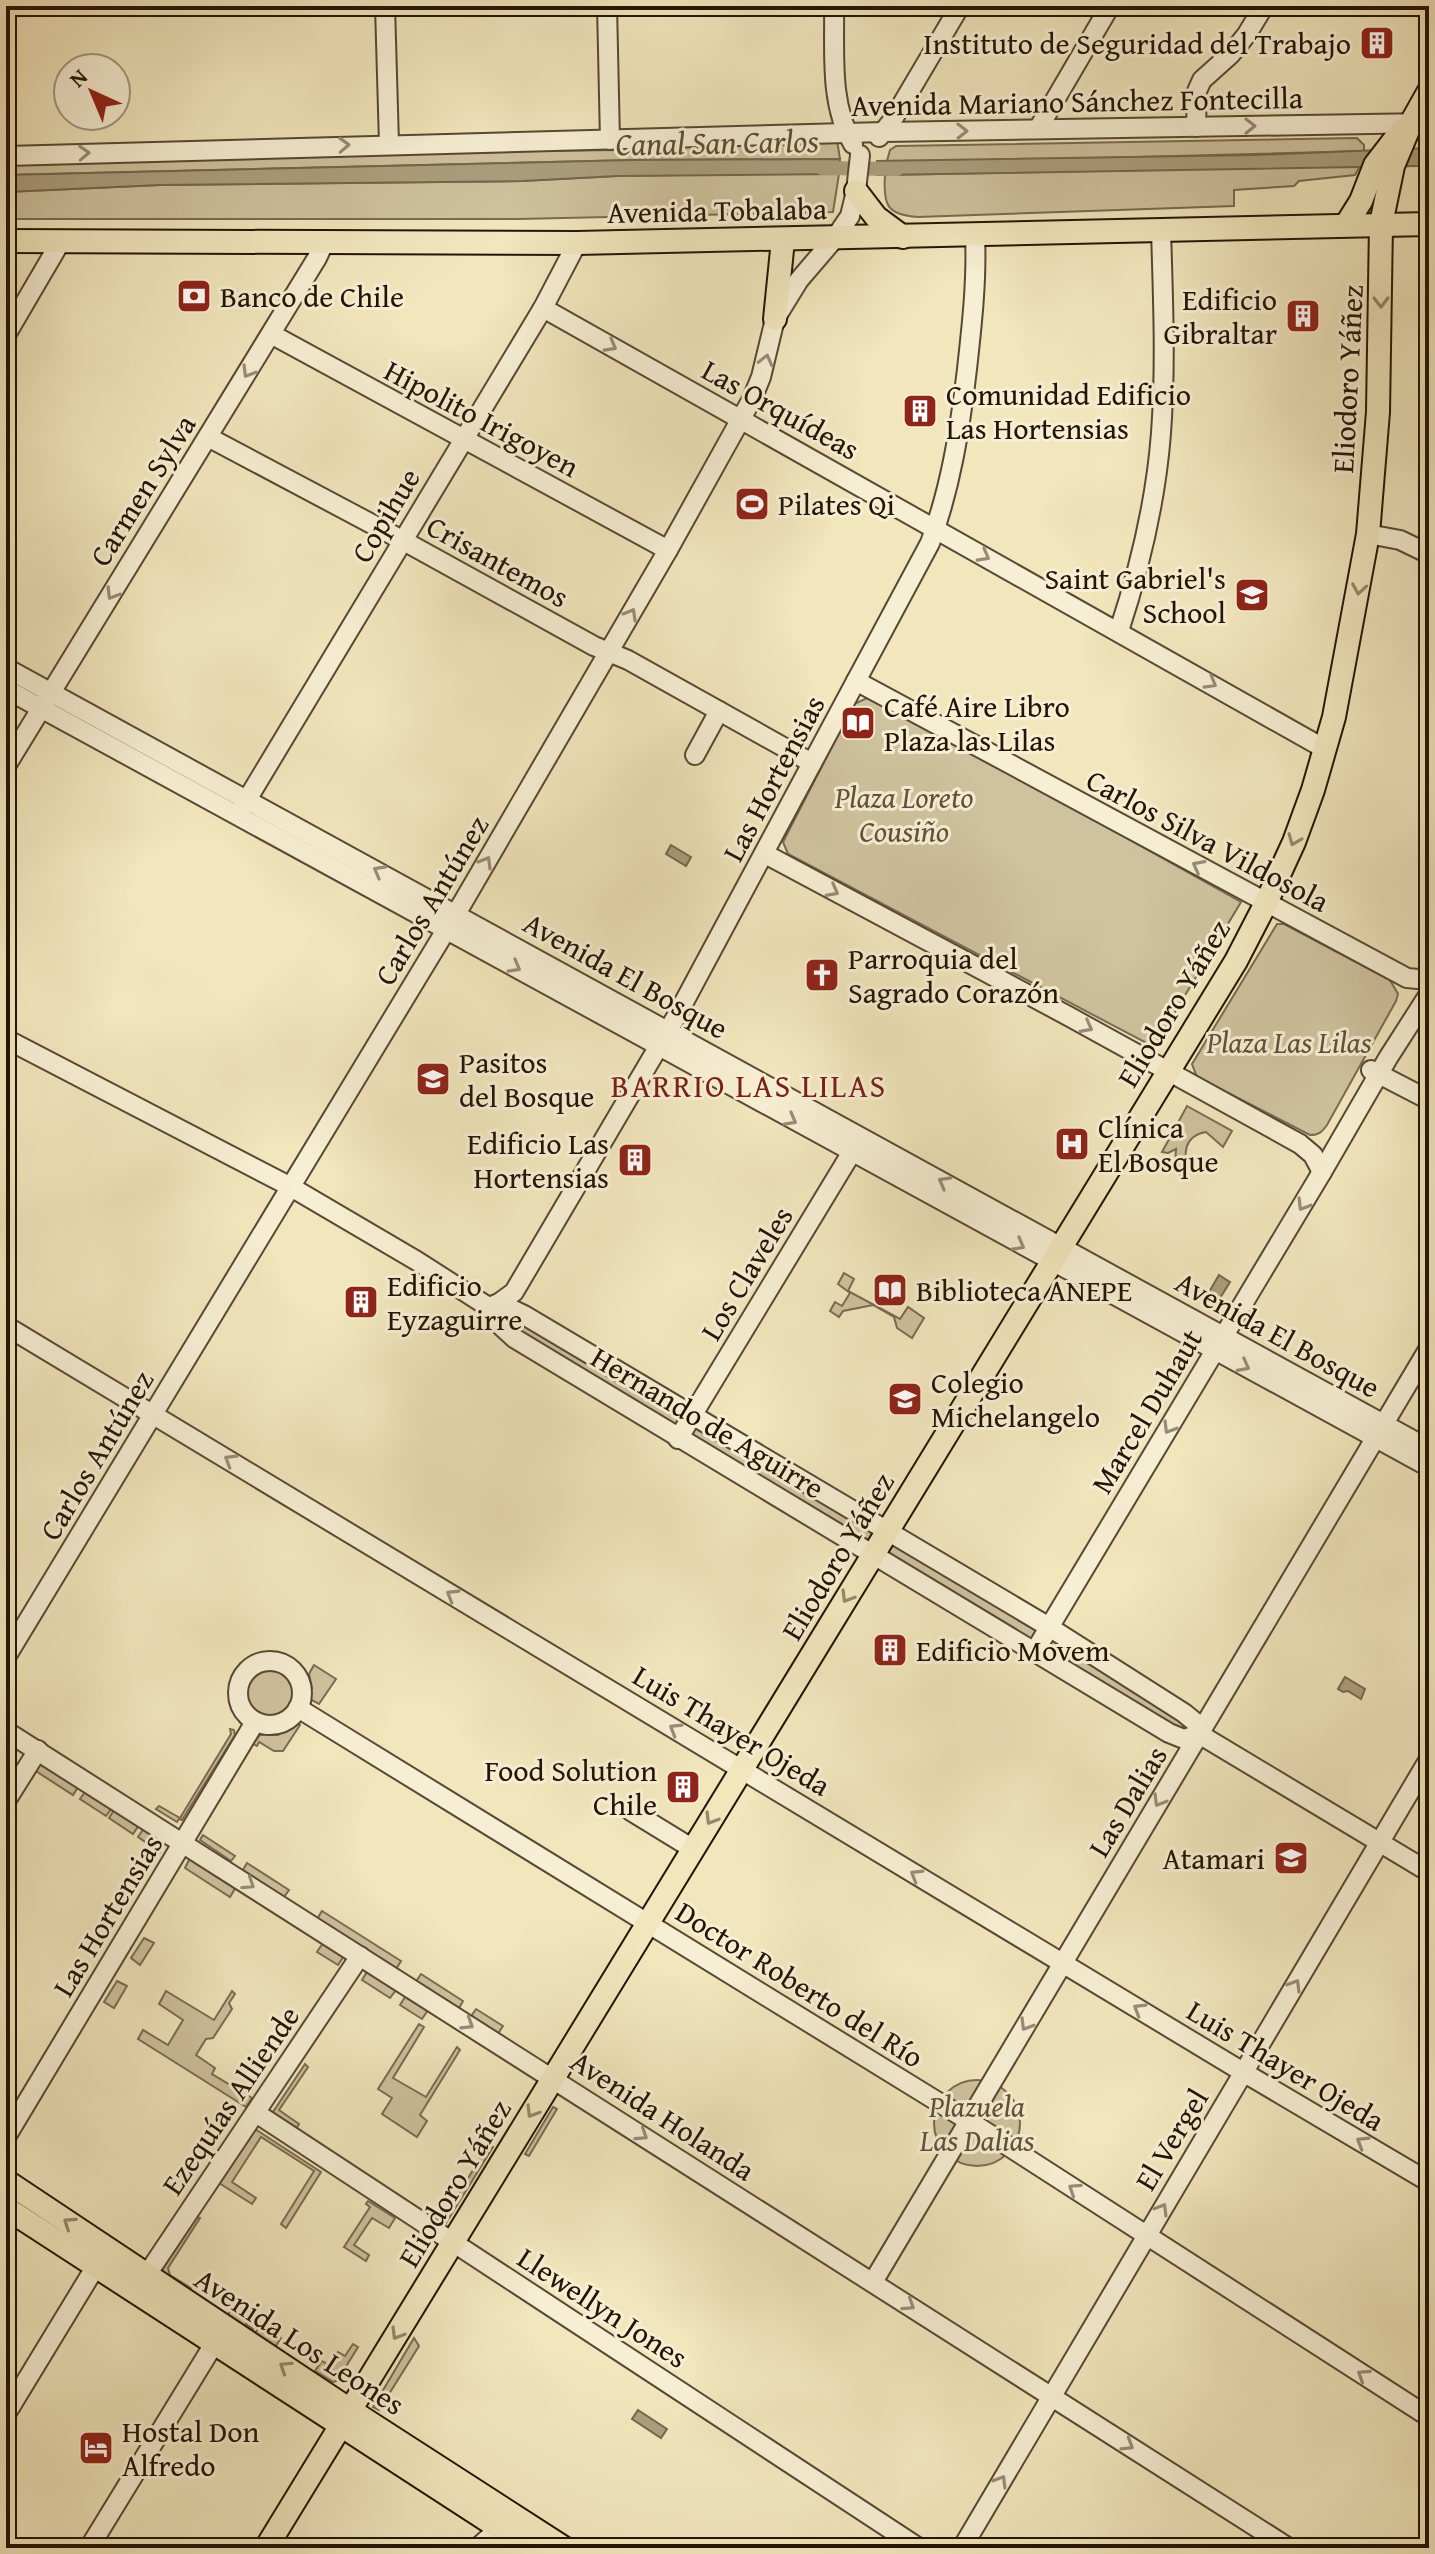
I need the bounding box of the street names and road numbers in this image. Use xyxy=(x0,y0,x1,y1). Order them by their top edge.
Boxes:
street label: Avenida Mariano Sánchez Fontecilla xyxy=(851,75,1303,127)
street label: Avenida Tobalaba xyxy=(607,186,827,234)
street label: Eliodoro Yáñez xyxy=(1320,284,1374,474)
street label: Hipolito Irigoyen xyxy=(377,348,587,488)
street label: Las Orquídeas xyxy=(694,348,868,470)
street label: Carmen Sylva xyxy=(78,406,206,574)
street label: Copihue xyxy=(340,459,430,571)
street label: Crisantemos xyxy=(419,504,577,618)
street label: Las Hortensias xyxy=(711,687,835,869)
street label: Carlos Silva Vildosola xyxy=(1079,757,1337,923)
street label: Carlos Antúnez xyxy=(363,807,499,993)
street label: Avenida El Bosque xyxy=(516,901,736,1049)
street label: Eliodoro Yáñez xyxy=(1106,911,1240,1095)
street label: Los Claveles xyxy=(689,1198,803,1348)
street label: Avenida El Bosque xyxy=(1168,1260,1388,1408)
street label: Marcel Duhaut xyxy=(1079,1320,1213,1502)
street label: Hernando de Aguirre xyxy=(583,1335,833,1509)
street label: Carlos Antúnez xyxy=(28,1362,164,1548)
street label: Eliodoro Yáñez xyxy=(770,1464,904,1648)
street label: Luis Thayer Ojeda xyxy=(625,1654,839,1806)
street label: Las Dalias xyxy=(1077,1737,1177,1865)
street label: Las Hortensias xyxy=(41,1825,173,2005)
street label: Doctor Roberto del Río xyxy=(668,1890,932,2078)
street label: Luis Thayer Ojeda xyxy=(1179,1989,1393,2141)
street label: Ezequías Alliende xyxy=(150,1997,310,2203)
street label: Avenida Holanda xyxy=(562,2039,764,2191)
street label: El Vergel xyxy=(1123,2080,1219,2198)
street label: Eliodoro Yáñez xyxy=(387,2091,521,2275)
street label: Llewellyn Jones xyxy=(509,2236,697,2378)
street label: Avenida Los Leones xyxy=(186,2257,414,2425)

